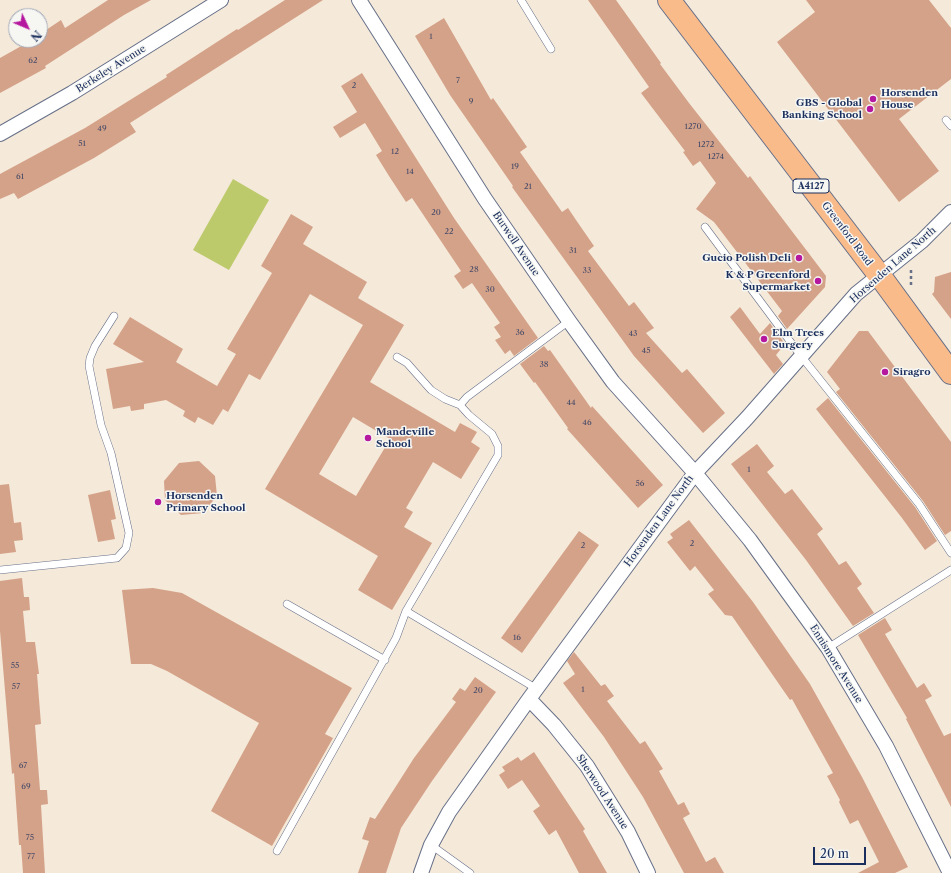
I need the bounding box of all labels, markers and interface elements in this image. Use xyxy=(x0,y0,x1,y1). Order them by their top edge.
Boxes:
north arrow xyxy=(8,8,48,48)
text: N xyxy=(28,27,44,44)
house number: 1 xyxy=(429,32,433,42)
street label: Berkeley Avenue xyxy=(74,43,148,95)
house number: 62 xyxy=(28,56,38,66)
house number: 7 xyxy=(456,76,460,86)
house number: 2 xyxy=(352,81,356,91)
place label: Horsenden House xyxy=(881,87,938,110)
marker: Horsenden House xyxy=(868,94,878,104)
house number: 9 xyxy=(469,97,473,107)
place label: GBS - Global Banking School xyxy=(782,97,862,120)
marker: GBS - Global Banking School xyxy=(865,104,875,114)
house number: 1270 xyxy=(685,122,701,132)
house number: 49 xyxy=(97,124,107,134)
house number: 51 xyxy=(78,139,86,149)
house number: 1272 xyxy=(698,140,714,150)
house number: 12 xyxy=(391,147,399,157)
house number: 1274 xyxy=(708,152,724,162)
house number: 19 xyxy=(511,162,519,172)
house number: 14 xyxy=(406,167,414,177)
house number: 61 xyxy=(16,172,24,182)
road number: A4127 xyxy=(793,179,829,193)
house number: 21 xyxy=(524,182,532,192)
street label: Greenford Road xyxy=(819,200,875,268)
house number: 20 xyxy=(431,208,441,218)
street label: Burwell Avenue xyxy=(490,210,542,278)
street label: Horsenden Lane North xyxy=(848,224,938,306)
house number: 22 xyxy=(444,227,454,237)
house number: 31 xyxy=(569,246,577,256)
place label: Gucio Polish Deli xyxy=(702,252,791,264)
marker: Gucio Polish Deli xyxy=(794,253,804,263)
house number: 28 xyxy=(469,265,479,275)
house number: 33 xyxy=(583,266,591,276)
place label: K & P Greenford Supermarket xyxy=(726,269,810,292)
marker: K & P Greenford Supermarket xyxy=(813,276,823,286)
house number: 30 xyxy=(485,285,495,295)
place label: Elm Trees Surgery xyxy=(772,327,824,350)
house number: 36 xyxy=(515,328,525,338)
house number: 43 xyxy=(628,329,638,339)
marker: Elm Trees Surgery xyxy=(759,334,769,344)
house number: 45 xyxy=(642,346,650,356)
house number: 38 xyxy=(539,360,549,370)
place label: Siragro xyxy=(893,366,930,378)
marker: Siragro xyxy=(880,367,890,377)
house number: 44 xyxy=(566,398,576,408)
house number: 46 xyxy=(582,418,592,428)
place label: Mandeville School xyxy=(376,426,434,450)
marker: Mandeville School xyxy=(363,433,373,443)
house number: 1 xyxy=(747,465,751,475)
street label: Horsenden Lane North xyxy=(622,473,696,569)
house number: 56 xyxy=(635,479,645,489)
place label: Horsenden Primary School xyxy=(166,490,246,514)
marker: Horsenden Primary School xyxy=(153,497,163,507)
house number: 2 xyxy=(690,539,694,549)
house number: 2 xyxy=(581,541,585,551)
street label: Ennismore Avenue xyxy=(807,623,865,705)
house number: 16 xyxy=(513,633,521,643)
house number: 55 xyxy=(11,661,19,671)
house number: 57 xyxy=(12,682,20,692)
house number: 1 xyxy=(581,685,585,695)
house number: 20 xyxy=(473,686,483,696)
street label: Sherwood Avenue xyxy=(573,752,631,832)
house number: 67 xyxy=(19,761,27,771)
house number: 69 xyxy=(21,782,31,792)
house number: 75 xyxy=(26,833,34,843)
scale bar xyxy=(815,839,868,865)
text: 20 m xyxy=(820,846,849,861)
house number: 77 xyxy=(27,852,35,862)

